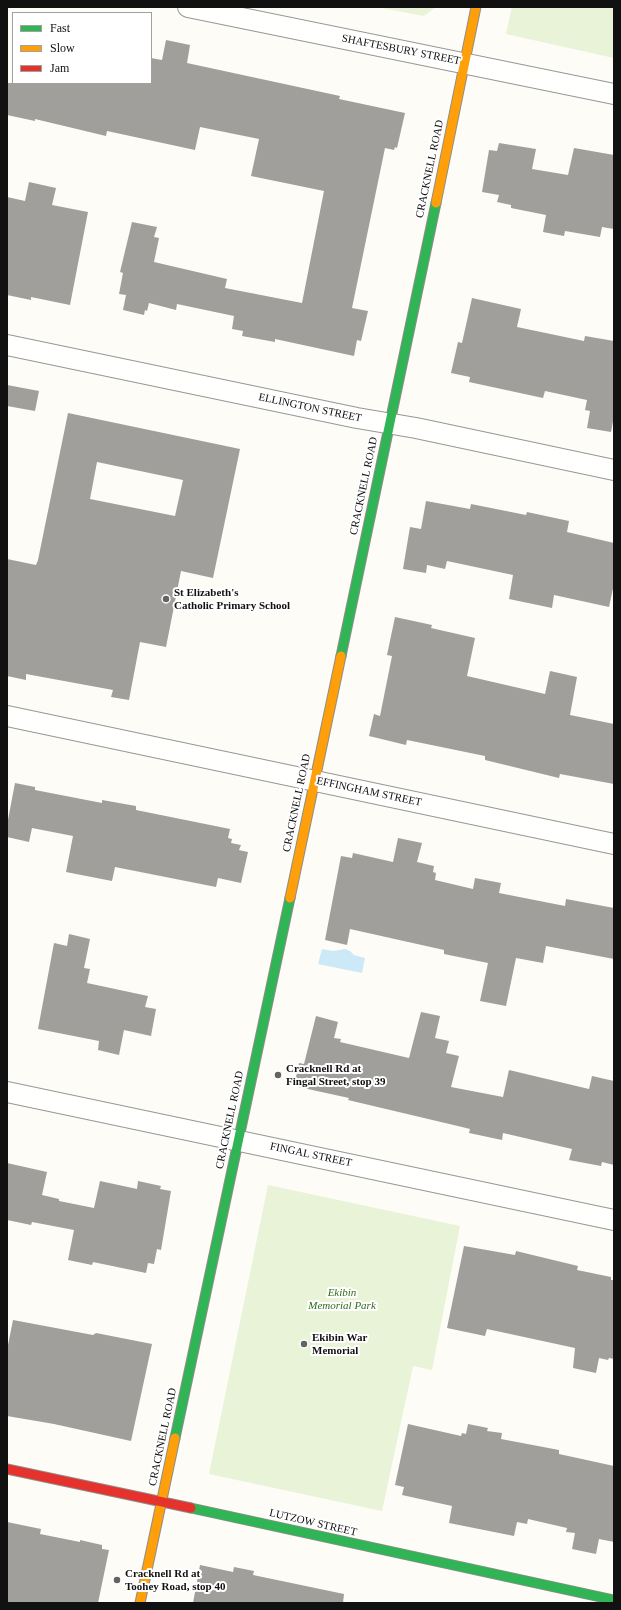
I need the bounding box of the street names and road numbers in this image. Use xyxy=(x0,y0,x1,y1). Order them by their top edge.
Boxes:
street label: SHAFTESBURY STREET xyxy=(340,32,462,68)
street label: CRACKNELL ROAD xyxy=(413,119,447,219)
street label: ELLINGTON STREET xyxy=(257,391,363,425)
street label: CRACKNELL ROAD xyxy=(347,436,381,536)
street label: CRACKNELL ROAD xyxy=(280,753,314,853)
street label: EFFINGHAM STREET xyxy=(315,774,423,810)
street label: CRACKNELL ROAD xyxy=(213,1070,247,1170)
street label: FINGAL STREET xyxy=(269,1140,353,1170)
street label: CRACKNELL ROAD xyxy=(146,1387,180,1487)
street label: LUTZOW STREET xyxy=(268,1507,358,1539)

